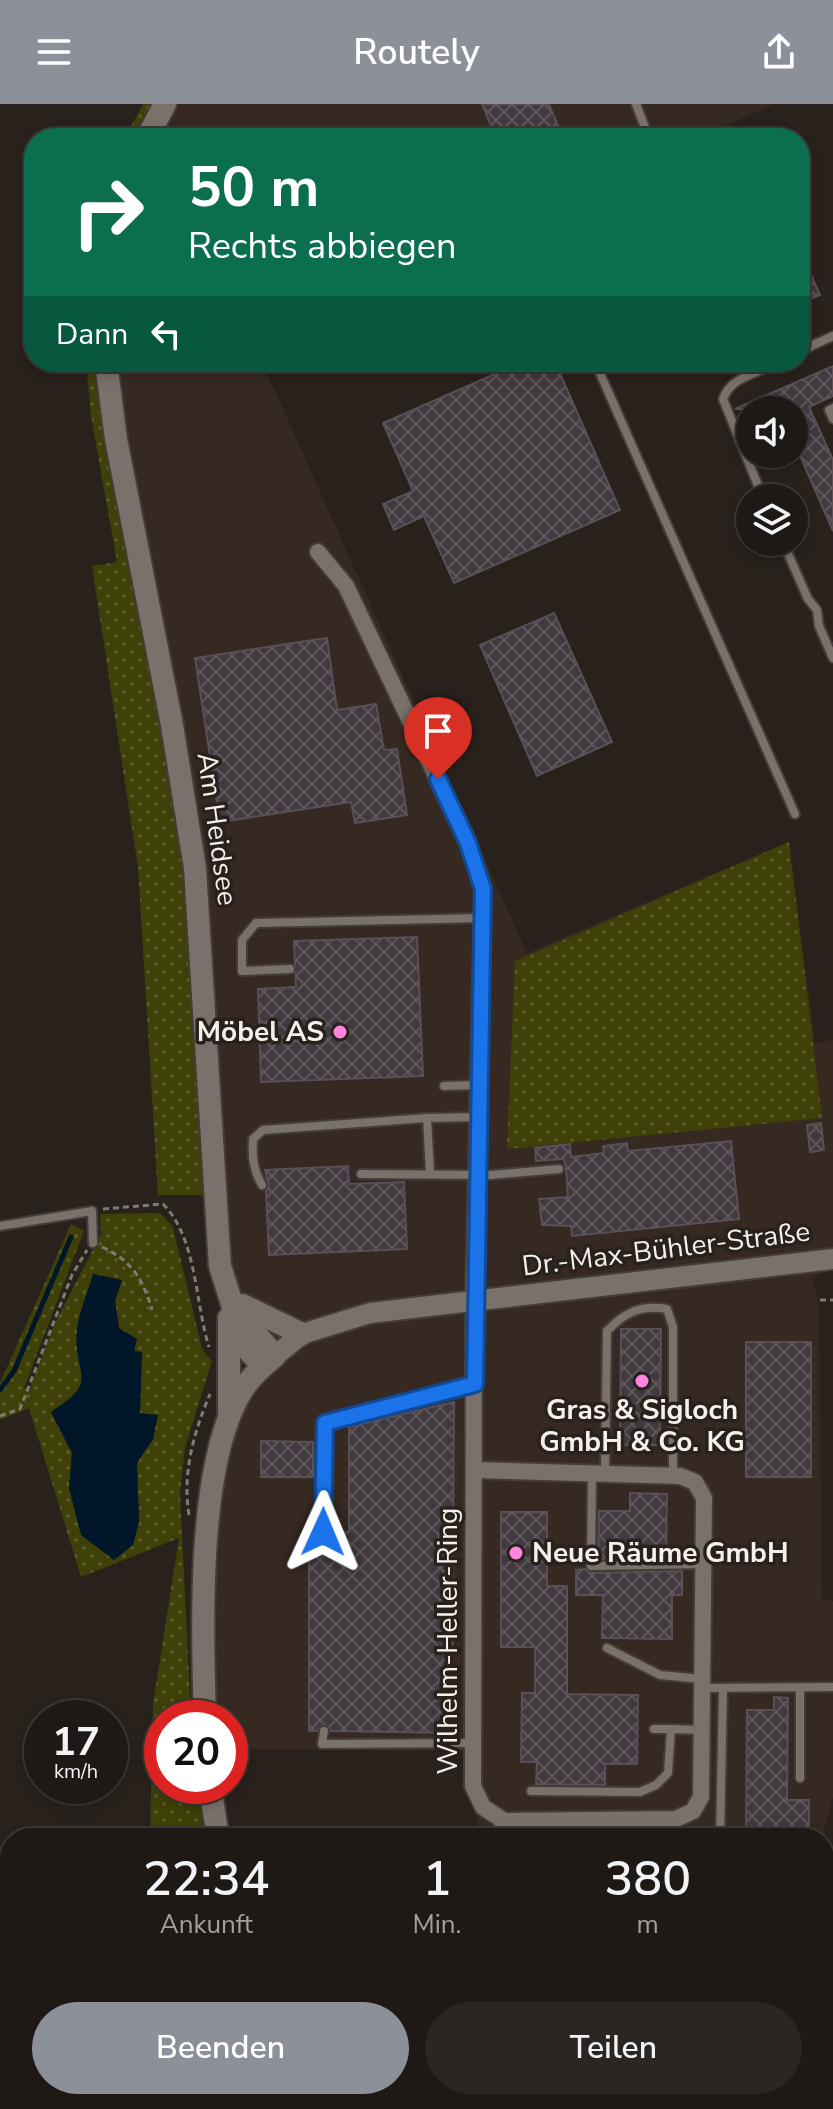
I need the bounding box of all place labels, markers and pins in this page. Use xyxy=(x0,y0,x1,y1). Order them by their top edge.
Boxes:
pin xyxy=(404,697,472,779)
place label: Möbel AS xyxy=(197,1013,324,1051)
marker: Möbel AS xyxy=(331,1023,349,1041)
marker: Gras & Sigloch GmbH & Co. KG xyxy=(633,1372,651,1390)
place label: Gras & Sigloch GmbH & Co. KG xyxy=(539,1391,745,1461)
place label: Neue Räume GmbH xyxy=(532,1534,789,1572)
marker: Neue Räume GmbH xyxy=(507,1544,525,1562)

